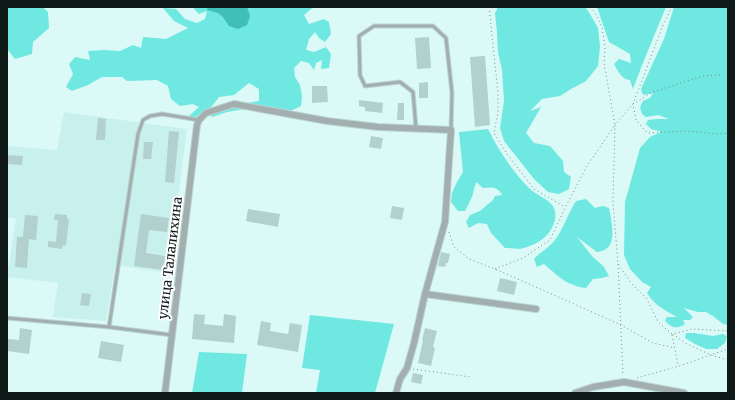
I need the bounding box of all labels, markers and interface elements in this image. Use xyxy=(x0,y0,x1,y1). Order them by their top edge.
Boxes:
street label: улица Талалихина xyxy=(154,196,186,320)

